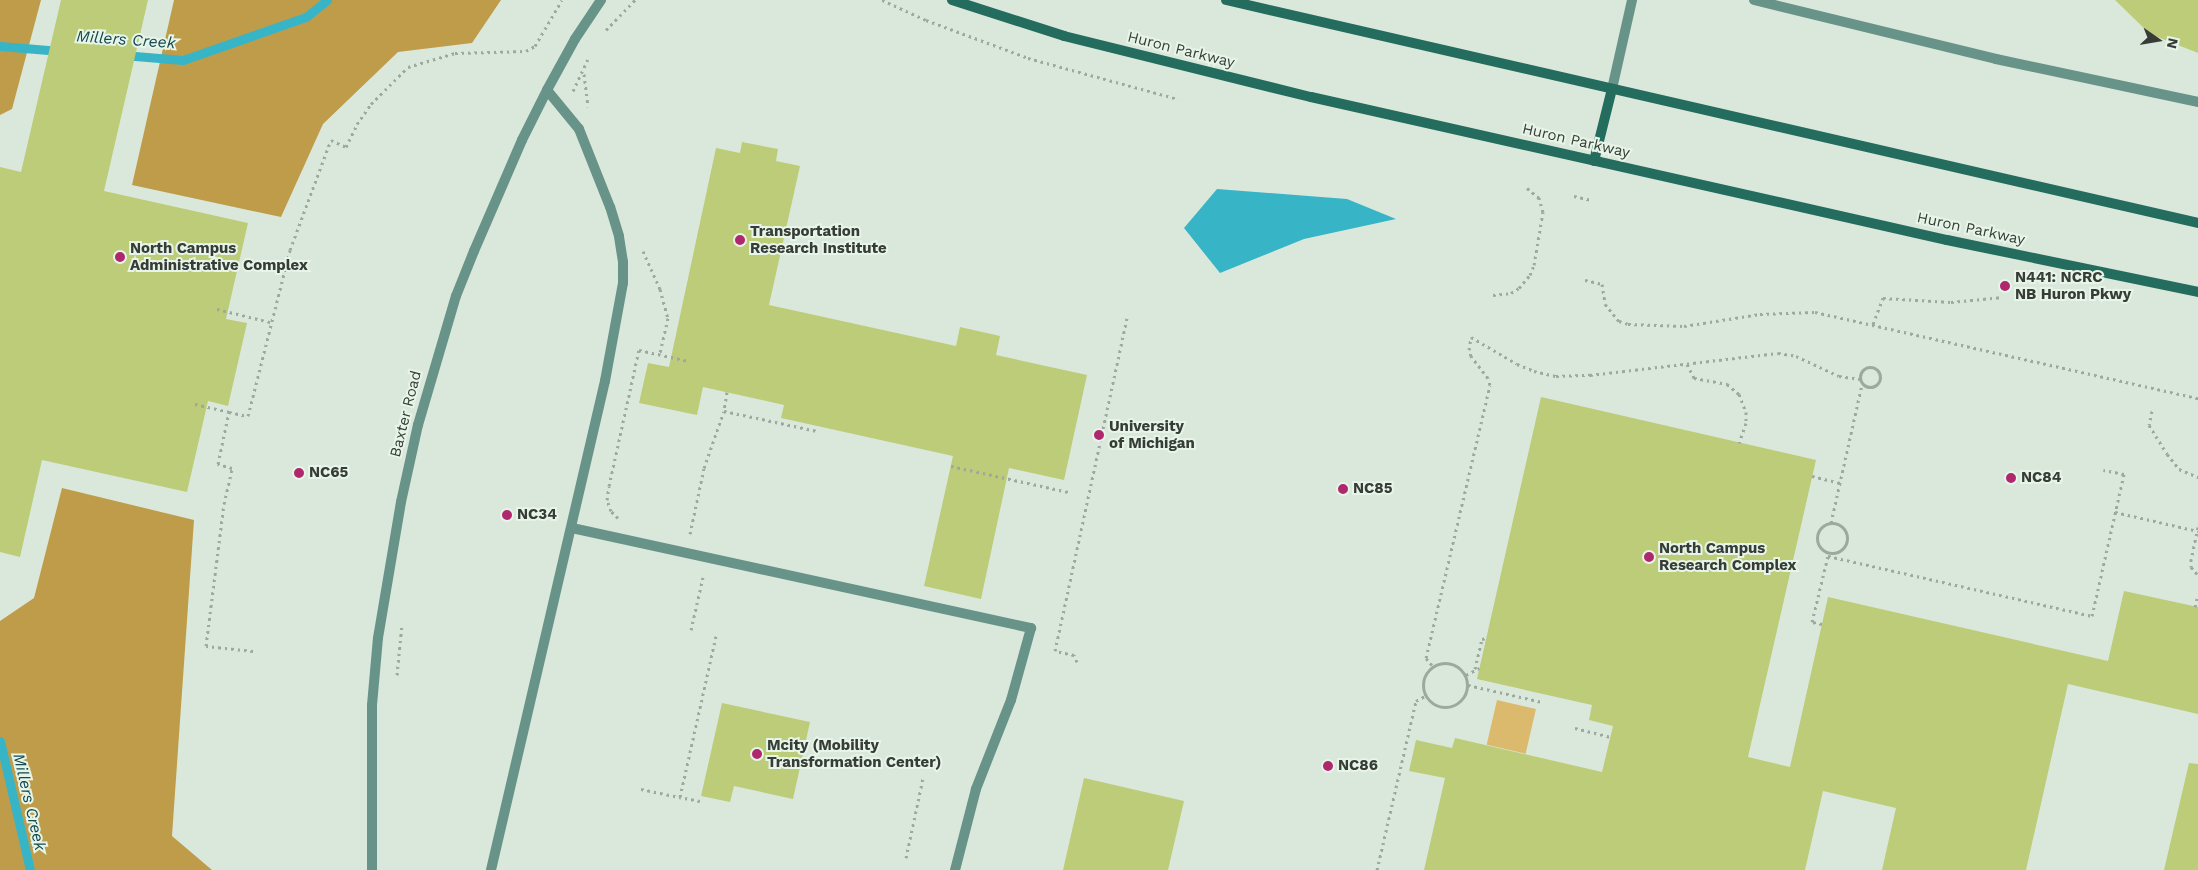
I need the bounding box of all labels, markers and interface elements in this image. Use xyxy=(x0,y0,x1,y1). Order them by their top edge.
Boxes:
north arrow xyxy=(2133,15,2183,65)
water label: Millers Creek xyxy=(76,27,176,53)
street label: Huron Parkway xyxy=(1126,28,1236,72)
text: N xyxy=(2164,37,2182,50)
street label: Huron Parkway xyxy=(1520,120,1632,162)
street label: Huron Parkway xyxy=(1915,209,2027,249)
place label: Transportation Research Institute xyxy=(750,222,887,257)
marker: Transportation Research Institute xyxy=(734,234,746,246)
place label: North Campus Administrative Complex xyxy=(130,239,308,274)
marker: North Campus Administrative Complex xyxy=(114,251,126,263)
place label: N441: NCRC NB Huron Pkwy xyxy=(2015,268,2131,303)
marker: N441: NCRC NB Huron Pkwy xyxy=(1999,280,2011,292)
street label: Baxter Road xyxy=(386,369,426,459)
place label: University of Michigan xyxy=(1109,417,1195,452)
marker: University of Michigan xyxy=(1093,429,1105,441)
place label: NC65 xyxy=(309,464,348,482)
marker: NC65 xyxy=(293,467,305,479)
place label: NC84 xyxy=(2021,469,2061,487)
marker: NC84 xyxy=(2005,472,2017,484)
place label: NC85 xyxy=(1353,480,1392,498)
marker: NC85 xyxy=(1337,483,1349,495)
place label: NC34 xyxy=(517,506,557,524)
marker: NC34 xyxy=(501,509,513,521)
place label: North Campus Research Complex xyxy=(1659,539,1796,574)
marker: North Campus Research Complex xyxy=(1643,551,1655,563)
place label: Mcity (Mobility Transformation Center) xyxy=(767,736,941,771)
marker: Mcity (Mobility Transformation Center) xyxy=(751,748,763,760)
water label: Millers Creek xyxy=(8,751,50,853)
place label: NC86 xyxy=(1338,757,1378,775)
marker: NC86 xyxy=(1322,760,1334,772)

